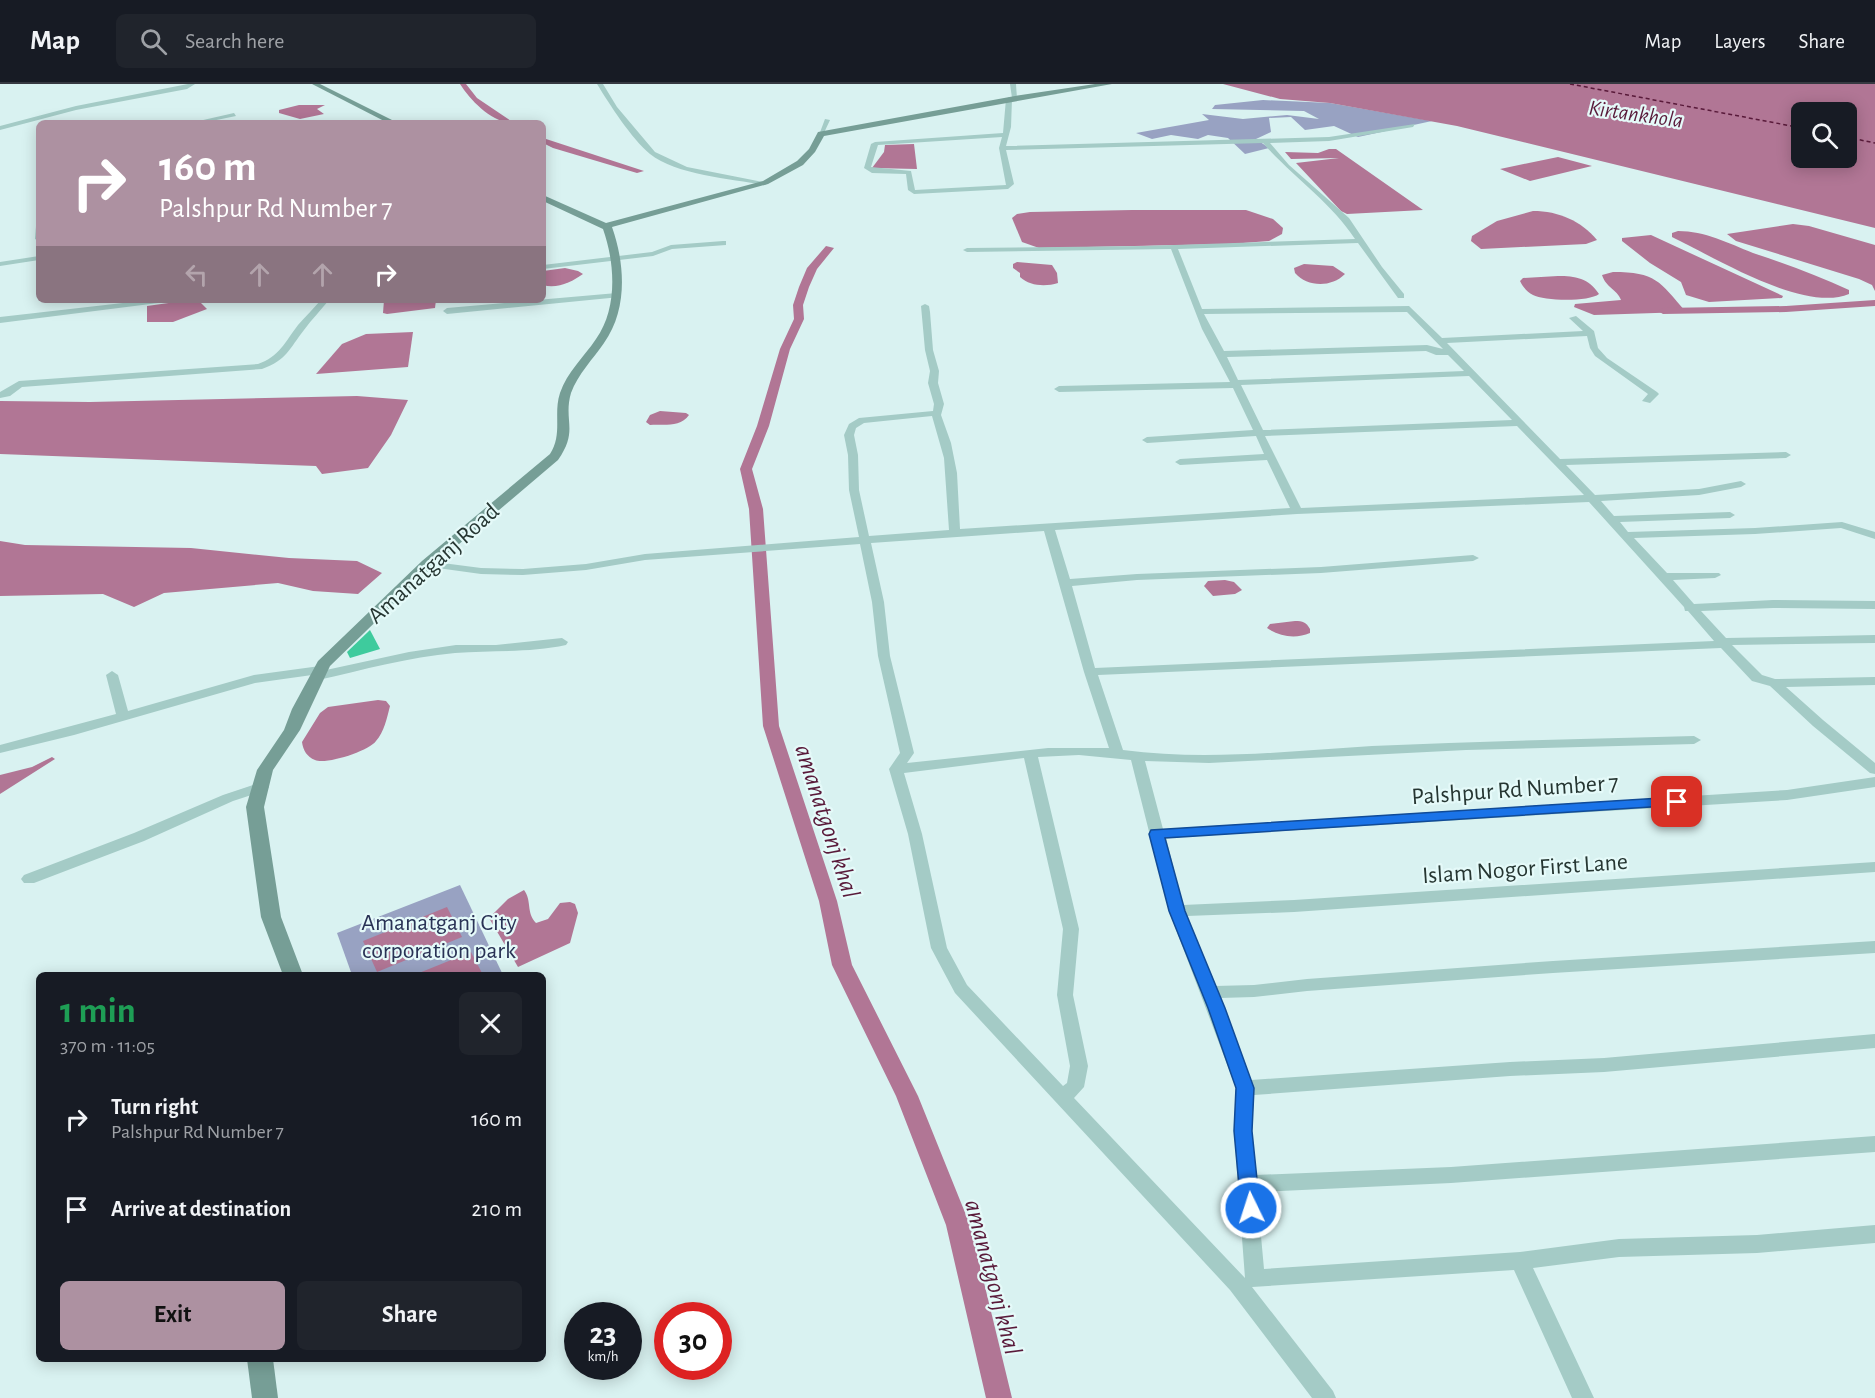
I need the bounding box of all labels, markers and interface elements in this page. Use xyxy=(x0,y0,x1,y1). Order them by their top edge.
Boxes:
search box xyxy=(116,14,536,68)
icon: search xyxy=(137,25,170,58)
text: Map xyxy=(30,27,80,55)
text: Search here xyxy=(185,30,284,52)
text: Map xyxy=(1645,31,1681,52)
text: Layers xyxy=(1714,31,1765,52)
text: Share xyxy=(1798,31,1845,52)
water label: Kirtankhola xyxy=(1587,96,1684,131)
map controls xyxy=(1791,102,1857,168)
button: search xyxy=(1791,102,1857,168)
icon: right xyxy=(60,144,138,222)
text: 160 m xyxy=(159,146,257,188)
text: Palshpur Rd Number 7 xyxy=(159,195,392,222)
icon: left xyxy=(180,258,213,291)
icon: ahead xyxy=(243,258,276,291)
icon: ahead xyxy=(306,258,339,291)
icon: right xyxy=(369,258,402,291)
street label: Amanatganj Road xyxy=(364,499,504,629)
water label: amanatgonj khal xyxy=(790,741,864,901)
street label: Palshpur Rd Number 7 xyxy=(1411,771,1619,809)
pin xyxy=(1651,776,1702,827)
icon: arrive xyxy=(1660,785,1693,818)
street label: Islam Nogor First Lane xyxy=(1421,850,1629,888)
park label: Amanatganj City corporation park xyxy=(361,911,517,963)
button: close xyxy=(459,992,522,1055)
text: 1 min xyxy=(60,993,136,1029)
text: 370 m · 11:05 xyxy=(60,1036,155,1056)
text: Turn right xyxy=(111,1096,198,1118)
icon: right xyxy=(60,1103,93,1136)
text: 160 m xyxy=(471,1108,522,1130)
text: Palshpur Rd Number 7 xyxy=(111,1122,284,1142)
position arrow xyxy=(1219,1176,1283,1240)
icon: arrive xyxy=(60,1193,93,1226)
water label: amanatgonj khal xyxy=(960,1197,1026,1358)
text: Arrive at destination xyxy=(111,1198,291,1220)
text: 210 m xyxy=(472,1198,522,1220)
button: Exit xyxy=(60,1281,285,1350)
button: Share xyxy=(297,1281,522,1350)
speed limit sign: 30 xyxy=(654,1302,732,1380)
text: 23 xyxy=(589,1319,617,1349)
text: km/h xyxy=(588,1349,618,1364)

